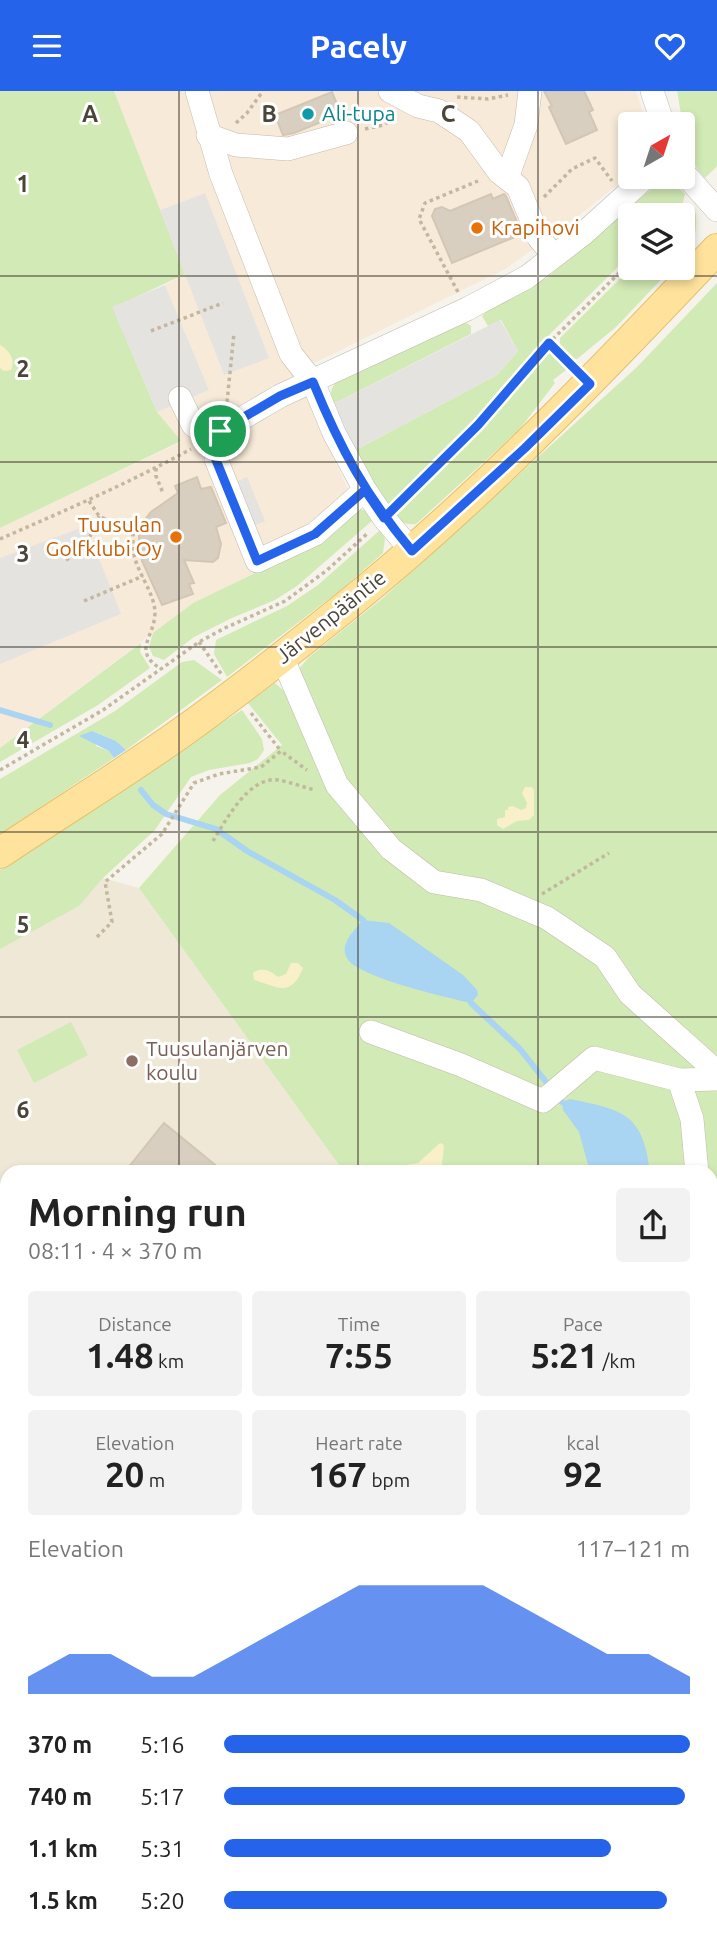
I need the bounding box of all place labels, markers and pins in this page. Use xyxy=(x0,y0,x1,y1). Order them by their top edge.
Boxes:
place label: Ali-tupa xyxy=(322,101,396,125)
marker: Ali-tupa xyxy=(300,106,316,122)
place label: Krapihovi xyxy=(491,215,580,239)
marker: Krapihovi xyxy=(469,220,485,236)
pin xyxy=(190,401,250,461)
place label: Tuusulan Golfklubi Oy xyxy=(46,512,162,560)
marker: Tuusulan Golfklubi Oy xyxy=(168,529,184,545)
place label: Tuusulanjärven koulu xyxy=(146,1036,289,1084)
marker: Tuusulanjärven koulu xyxy=(124,1053,140,1069)

